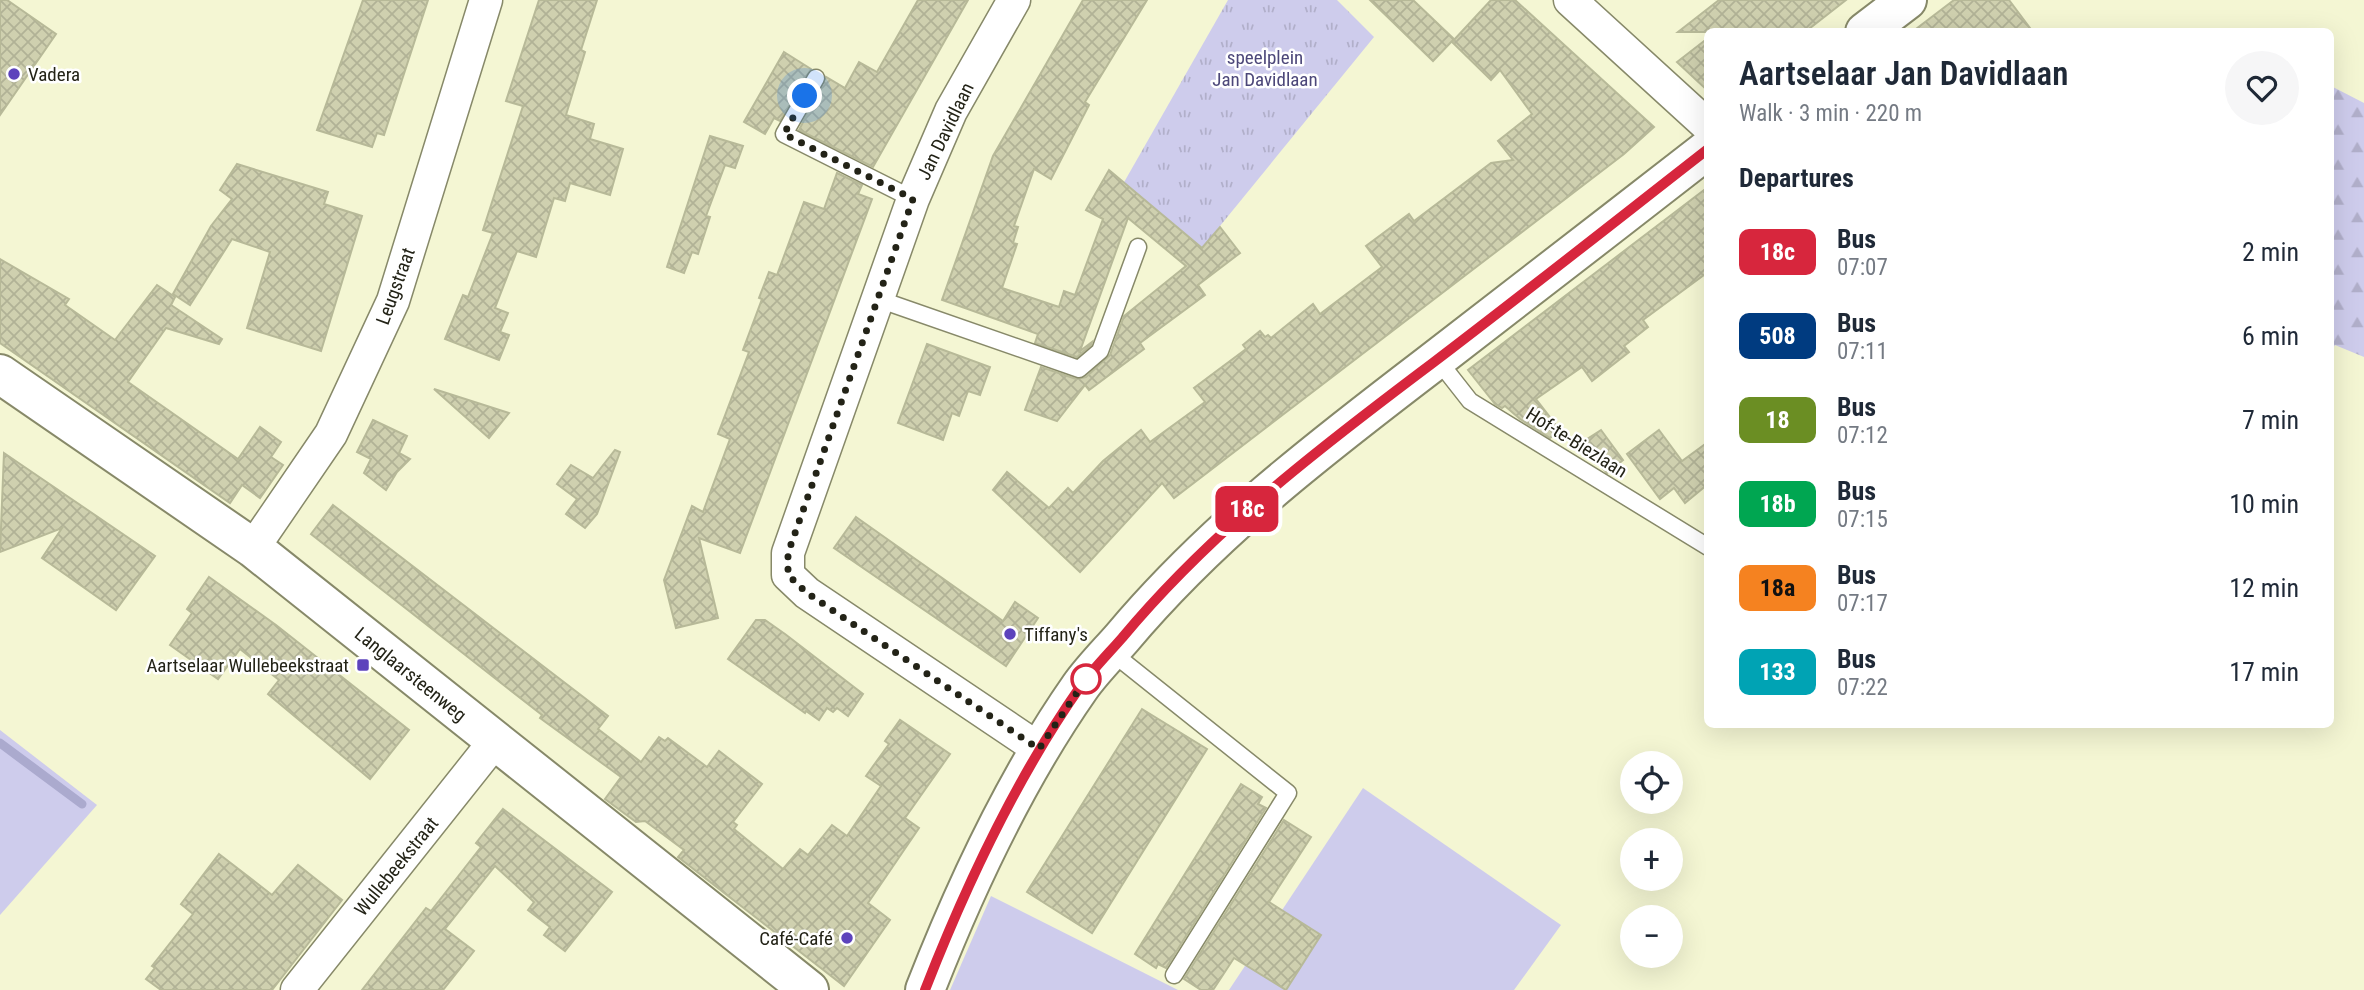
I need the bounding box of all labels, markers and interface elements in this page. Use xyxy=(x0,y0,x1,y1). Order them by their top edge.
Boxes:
park label: speelplein Jan Davidlaan xyxy=(1212,46,1318,91)
button: heart xyxy=(2225,51,2299,125)
text: Aartselaar Jan Davidlaan xyxy=(1739,54,2068,93)
place label: Vadera xyxy=(28,63,80,86)
marker: Vadera xyxy=(6,66,22,82)
your location xyxy=(787,78,822,113)
street label: Jan Davidlaan xyxy=(912,79,979,184)
text: Walk · 3 min · 220 m xyxy=(1739,100,1922,127)
text: Departures xyxy=(1739,163,1854,193)
text: Bus xyxy=(1837,224,1876,254)
text: 2 min xyxy=(2242,237,2299,267)
text: 18c xyxy=(1760,238,1795,266)
street label: Leugstraat xyxy=(371,245,420,328)
text: 07:07 xyxy=(1837,254,1888,281)
text: Bus xyxy=(1837,308,1876,338)
text: 6 min xyxy=(2242,321,2299,351)
text: 508 xyxy=(1759,322,1796,350)
text: 07:11 xyxy=(1837,338,1888,365)
text: Bus xyxy=(1837,392,1876,422)
street label: Hof-te-Biezlaan xyxy=(1522,402,1632,483)
text: 7 min xyxy=(2242,405,2299,435)
text: 18 xyxy=(1765,406,1790,434)
text: 07:12 xyxy=(1837,422,1888,449)
text: Bus xyxy=(1837,476,1876,506)
line badge: 18c xyxy=(1207,486,1287,532)
text: 10 min xyxy=(2229,489,2299,519)
text: 18b xyxy=(1759,490,1796,518)
text: 18c xyxy=(1229,495,1265,523)
text: 07:15 xyxy=(1837,506,1888,533)
text: Bus xyxy=(1837,560,1876,590)
text: 12 min xyxy=(2229,573,2299,603)
text: 18a xyxy=(1760,574,1795,602)
text: 07:17 xyxy=(1837,590,1888,617)
street label: Langlaarsteenweg xyxy=(350,622,471,726)
place label: Tiffany's xyxy=(1024,623,1088,646)
marker: Tiffany's xyxy=(1002,626,1018,642)
text: Bus xyxy=(1837,644,1876,674)
place label: Aartselaar Wullebeekstraat xyxy=(146,654,349,677)
marker: Aartselaar Wullebeekstraat xyxy=(355,657,371,673)
text: 17 min xyxy=(2229,657,2299,687)
text: 133 xyxy=(1759,658,1796,686)
unlabelled marker xyxy=(1071,664,1101,694)
text: 07:22 xyxy=(1837,674,1888,701)
map controls xyxy=(1620,751,1683,968)
button: locate xyxy=(1620,751,1683,814)
street label: Wullebeekstraat xyxy=(350,812,443,920)
button: + xyxy=(1620,828,1683,891)
button: − xyxy=(1620,905,1683,968)
place label: Café-Café xyxy=(759,927,833,950)
marker: Café-Café xyxy=(839,930,855,946)

